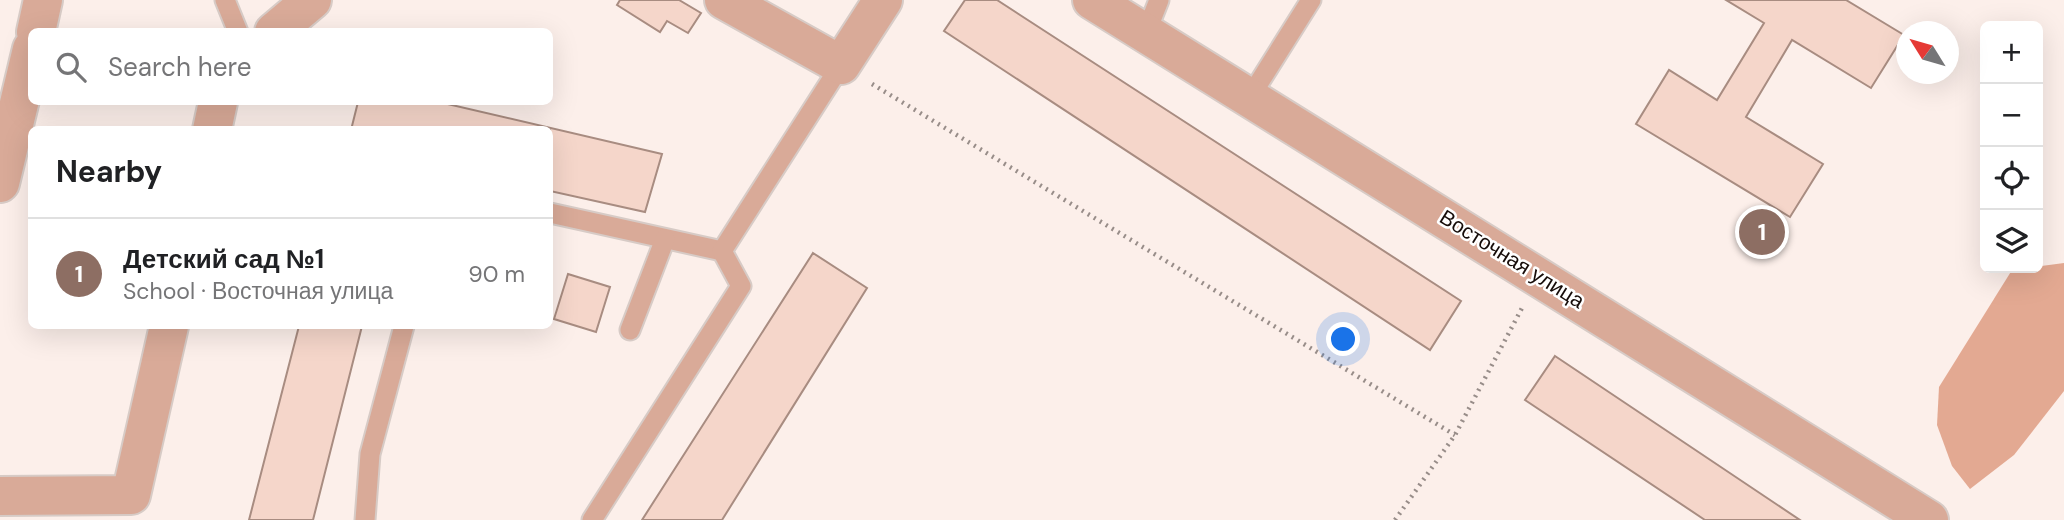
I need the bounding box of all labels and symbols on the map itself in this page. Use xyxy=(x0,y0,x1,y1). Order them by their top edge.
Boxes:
north arrow xyxy=(1896,21,1959,84)
street label: Восточная улица xyxy=(1434,203,1590,315)
pin: 1 xyxy=(1739,206,1785,258)
your location xyxy=(1326,322,1360,356)

